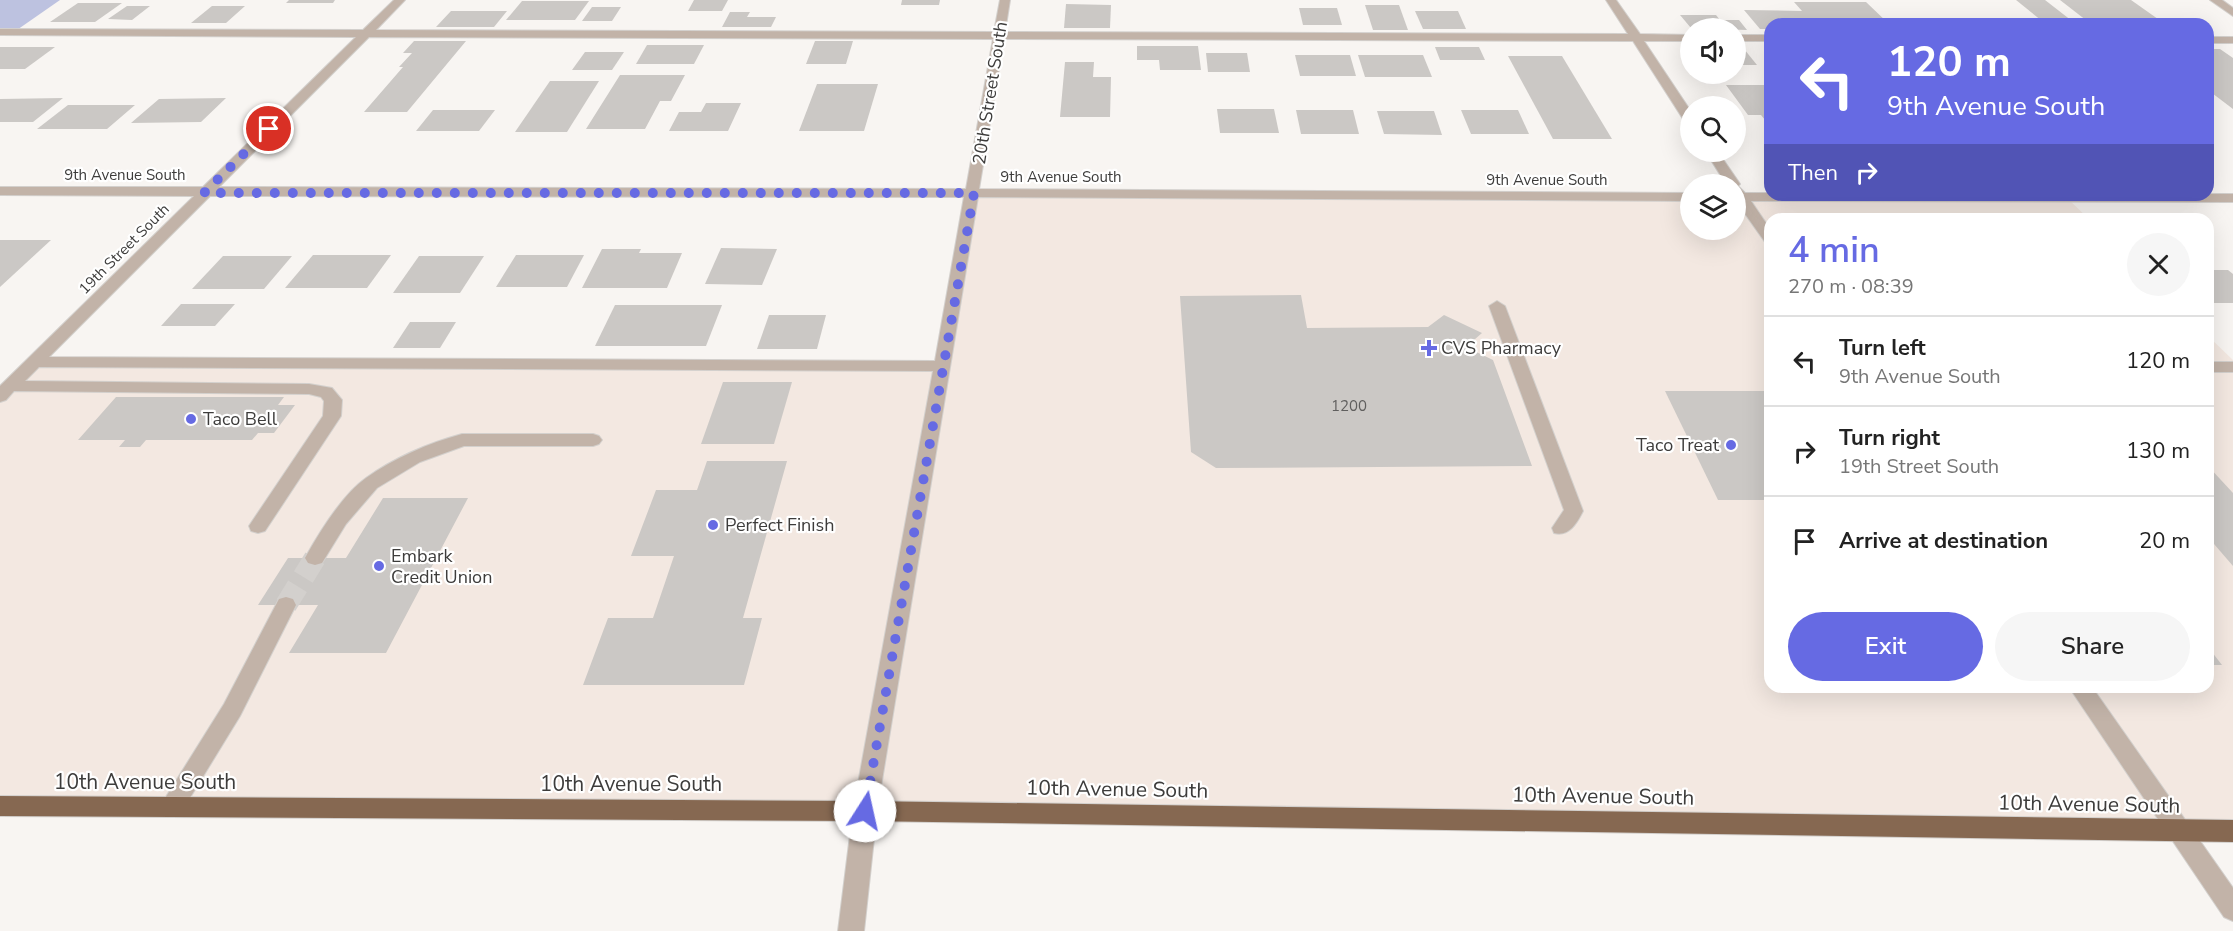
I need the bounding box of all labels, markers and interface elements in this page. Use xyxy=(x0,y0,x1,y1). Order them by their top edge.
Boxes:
map controls xyxy=(1680,18,1746,240)
button: sound xyxy=(1680,18,1746,84)
street label: 20th Street South xyxy=(967,20,1013,166)
text: 120 m xyxy=(1887,34,2011,91)
icon: left xyxy=(1788,42,1866,120)
text: 9th Avenue South xyxy=(1887,88,2105,125)
button: search xyxy=(1680,96,1746,162)
pin xyxy=(243,103,294,154)
icon: arrive xyxy=(252,112,285,145)
icon: right xyxy=(1850,156,1883,189)
text: Then xyxy=(1788,158,1838,188)
street label: 9th Avenue South xyxy=(64,165,186,185)
street label: 9th Avenue South xyxy=(1000,167,1122,187)
street label: 9th Avenue South xyxy=(1486,170,1608,190)
button: layers xyxy=(1680,174,1746,240)
street label: 19th Street South xyxy=(74,199,174,299)
text: 4 min xyxy=(1788,226,1880,275)
button: close xyxy=(2127,233,2190,296)
text: 270 m · 08:39 xyxy=(1788,273,1914,300)
text: Turn left xyxy=(1839,333,1926,363)
place label: CVS Pharmacy xyxy=(1441,336,1562,360)
marker: CVS Pharmacy xyxy=(1422,341,1436,355)
icon: left xyxy=(1788,345,1821,378)
text: 120 m xyxy=(2126,346,2190,376)
text: 9th Avenue South xyxy=(1839,363,2001,390)
house number: 1200 xyxy=(1331,396,1367,416)
place label: Taco Bell xyxy=(203,407,278,431)
marker: Taco Bell xyxy=(184,412,198,426)
text: Turn right xyxy=(1839,423,1940,453)
place label: Taco Treat xyxy=(1636,433,1720,457)
icon: right xyxy=(1788,435,1821,468)
text: 130 m xyxy=(2126,436,2190,466)
marker: Taco Treat xyxy=(1724,438,1738,452)
text: 19th Street South xyxy=(1839,453,1999,480)
place label: Perfect Finish xyxy=(725,513,834,537)
marker: Perfect Finish xyxy=(706,518,720,532)
icon: arrive xyxy=(1788,525,1821,558)
text: Arrive at destination xyxy=(1839,526,2048,556)
text: 20 m xyxy=(2139,526,2190,556)
place label: Embark Credit Union xyxy=(391,544,492,589)
marker: Embark Credit Union xyxy=(372,559,386,573)
button: Exit xyxy=(1788,612,1983,681)
button: Share xyxy=(1995,612,2190,681)
street label: 10th Avenue South xyxy=(54,768,236,796)
street label: 10th Avenue South xyxy=(540,770,722,798)
street label: 10th Avenue South xyxy=(1026,773,1208,805)
position arrow xyxy=(833,779,897,843)
street label: 10th Avenue South xyxy=(1512,780,1694,812)
street label: 10th Avenue South xyxy=(1998,788,2180,820)

